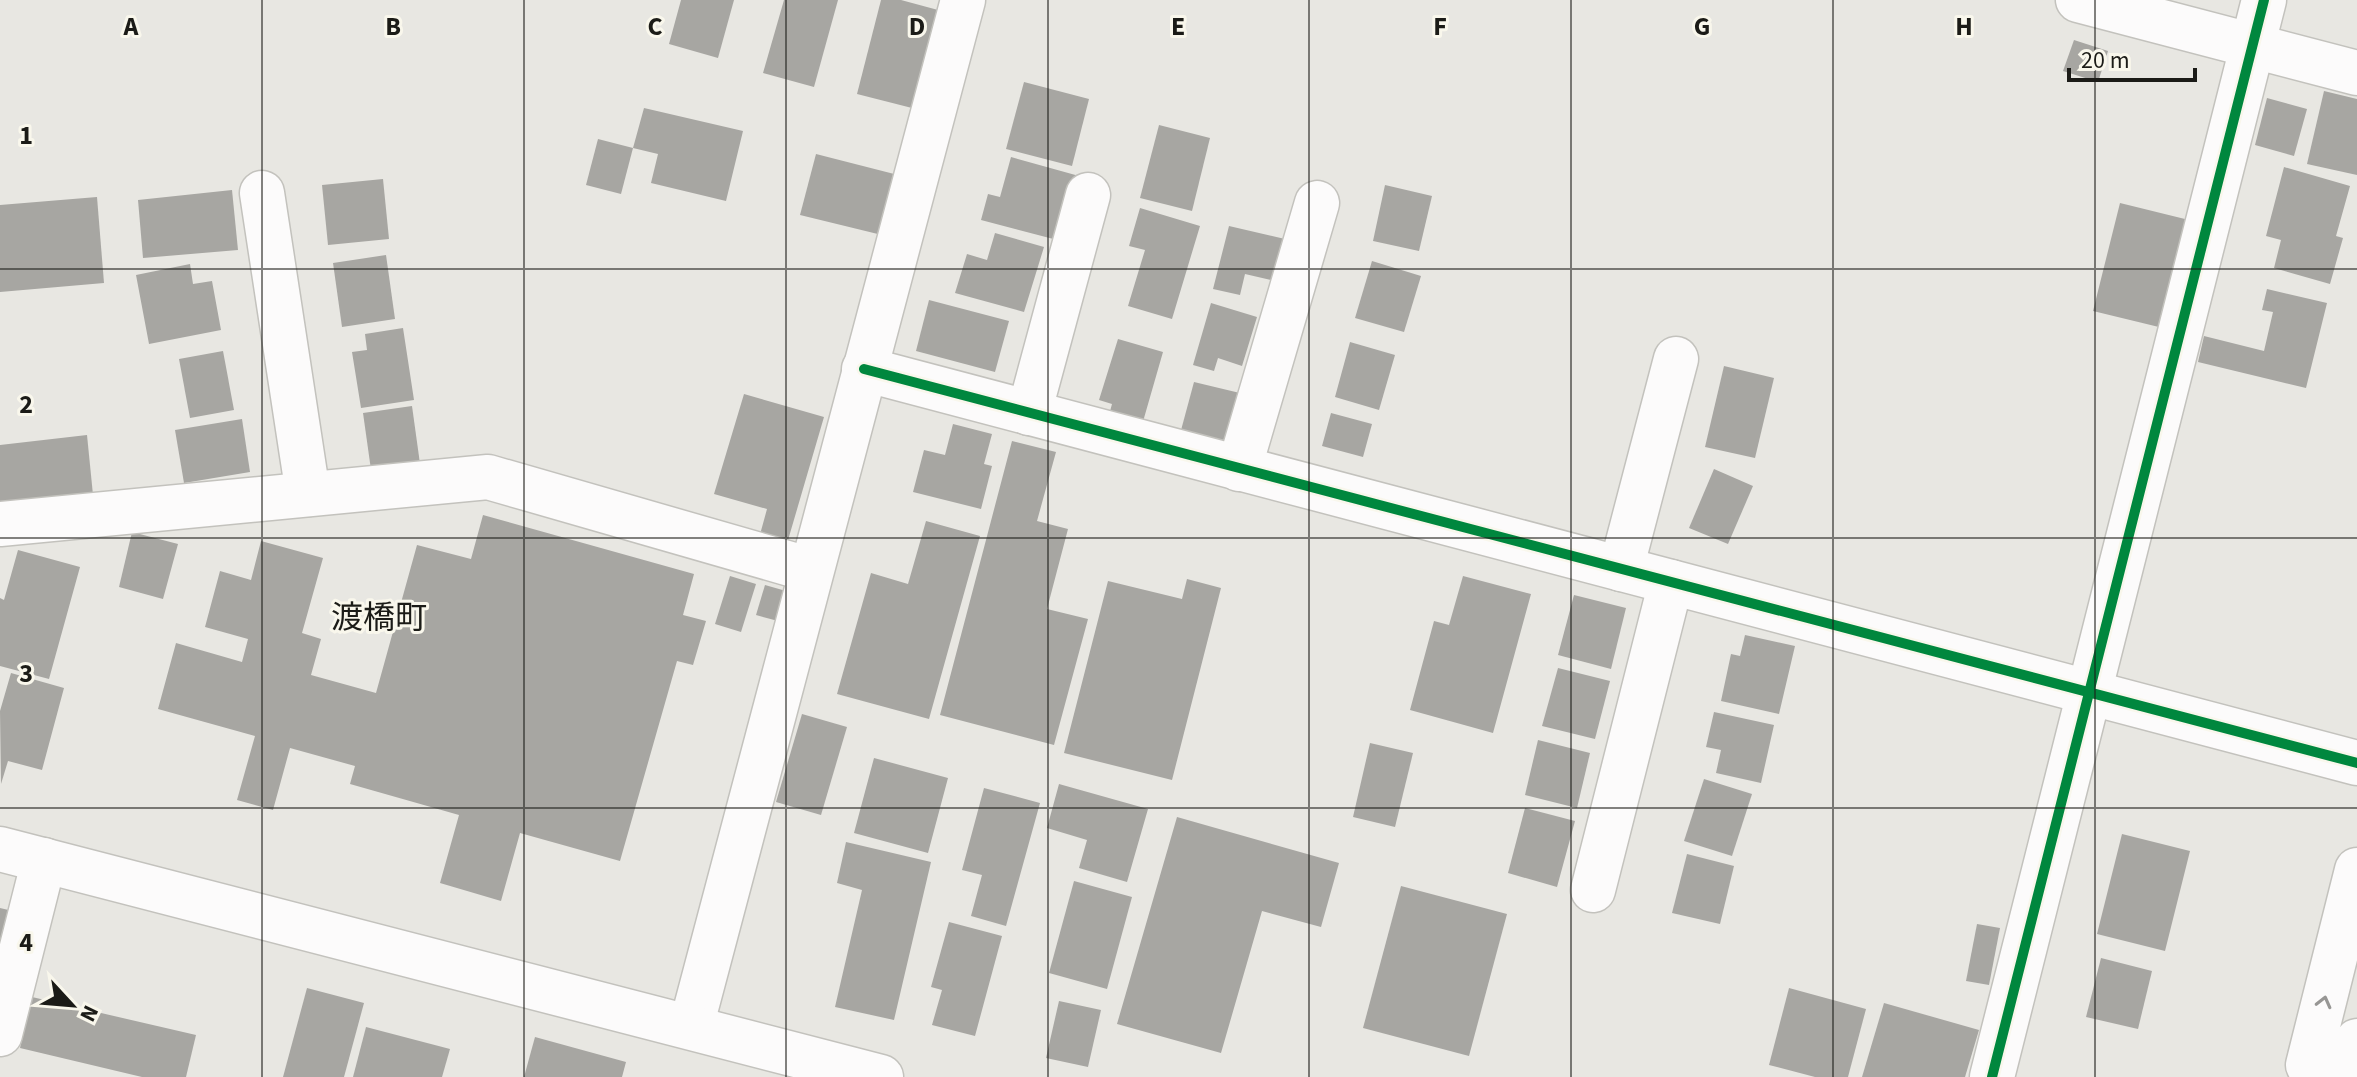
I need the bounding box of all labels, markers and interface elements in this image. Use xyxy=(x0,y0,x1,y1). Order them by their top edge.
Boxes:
text: A xyxy=(123,8,140,45)
text: B xyxy=(385,8,401,45)
text: C xyxy=(647,8,663,45)
text: D xyxy=(909,8,925,45)
text: E xyxy=(1171,8,1185,45)
text: F xyxy=(1433,8,1447,45)
text: G xyxy=(1694,8,1710,45)
text: H xyxy=(1955,8,1973,45)
scale bar xyxy=(2069,32,2195,82)
text: 20 m xyxy=(2081,43,2130,78)
text: 1 xyxy=(19,117,33,154)
text: 2 xyxy=(19,386,33,423)
district label: 渡橋町 xyxy=(331,595,427,641)
text: 3 xyxy=(19,655,33,692)
text: 4 xyxy=(19,924,33,961)
north arrow xyxy=(32,965,112,1045)
one-way arrow xyxy=(2315,996,2332,1009)
text: N xyxy=(71,1000,107,1027)

